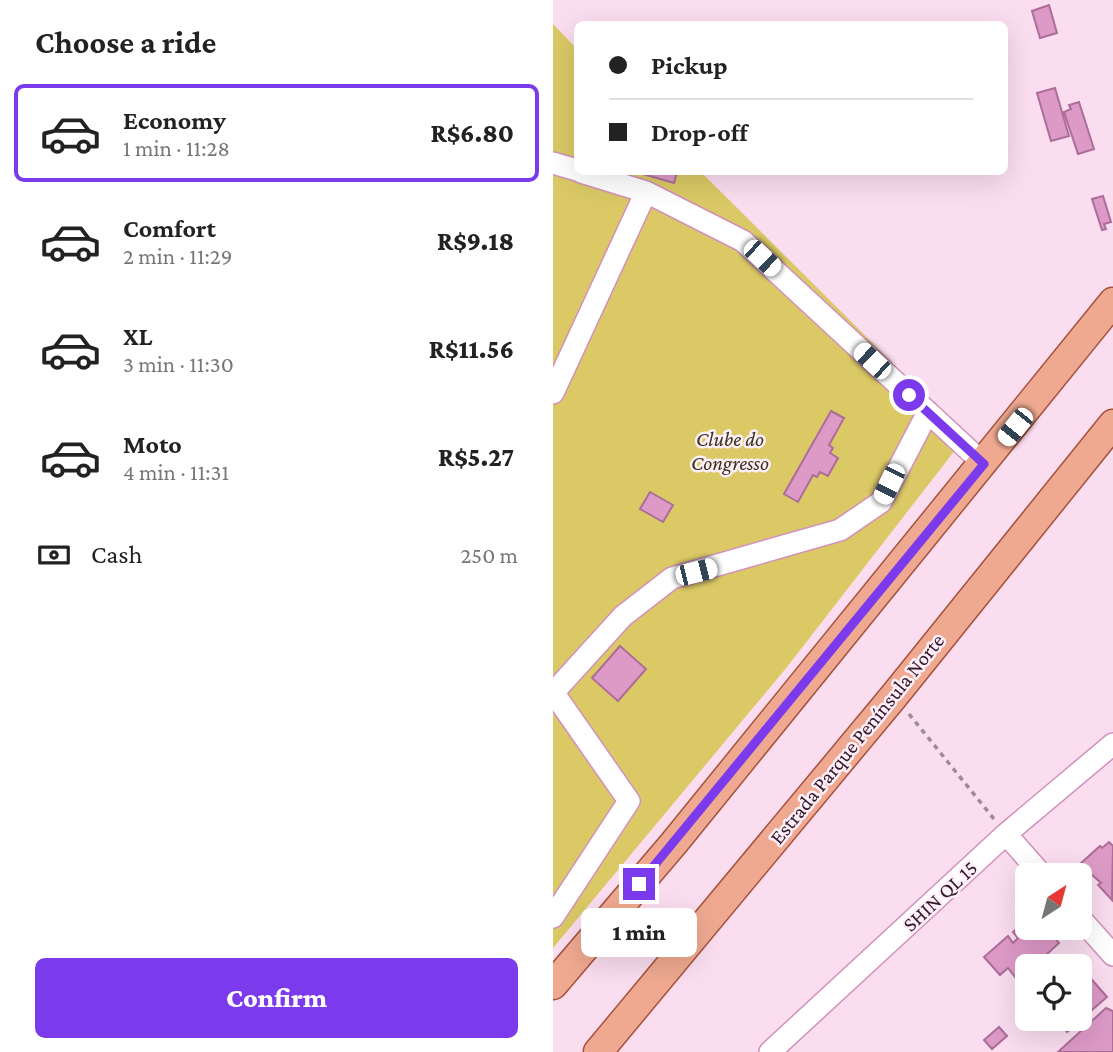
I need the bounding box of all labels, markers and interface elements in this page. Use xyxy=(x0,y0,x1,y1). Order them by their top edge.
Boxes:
text: Choose a ride xyxy=(35,24,216,60)
text: Pickup xyxy=(651,51,728,80)
icon: car xyxy=(39,102,102,165)
text: Economy xyxy=(123,106,226,135)
text: Drop-off xyxy=(651,118,748,147)
text: R$6.80 xyxy=(431,119,514,148)
text: 1 min · 11:28 xyxy=(123,135,230,161)
icon: car xyxy=(39,210,102,273)
text: Comfort xyxy=(123,214,216,243)
text: R$9.18 xyxy=(437,227,514,256)
car xyxy=(740,236,785,280)
text: 2 min · 11:29 xyxy=(123,243,232,269)
icon: car xyxy=(39,318,102,381)
text: XL xyxy=(123,322,152,351)
text: R$11.56 xyxy=(429,335,514,364)
car xyxy=(850,339,895,383)
text: 3 min · 11:30 xyxy=(123,351,234,377)
route start xyxy=(893,379,925,411)
car xyxy=(994,404,1037,450)
icon: car xyxy=(39,426,102,489)
park label: Clube do Congresso xyxy=(691,427,769,475)
text: Moto xyxy=(123,430,182,459)
text: R$5.27 xyxy=(438,443,514,472)
text: 4 min · 11:31 xyxy=(123,459,229,485)
car xyxy=(871,461,908,507)
icon: cash xyxy=(35,536,73,574)
text: Cash xyxy=(91,540,142,569)
text: 250 m xyxy=(460,542,518,568)
car xyxy=(674,557,719,587)
street label: Estrada Parque Península Norte xyxy=(765,629,949,849)
street label: SHIN QL 15 xyxy=(898,855,982,937)
north arrow xyxy=(1015,863,1092,940)
map controls xyxy=(1015,863,1092,1031)
route end xyxy=(623,868,655,900)
callout: 1 min xyxy=(581,908,697,958)
text: 1 min xyxy=(612,919,666,945)
button: locate xyxy=(1015,954,1092,1031)
button: Confirm xyxy=(35,958,518,1038)

